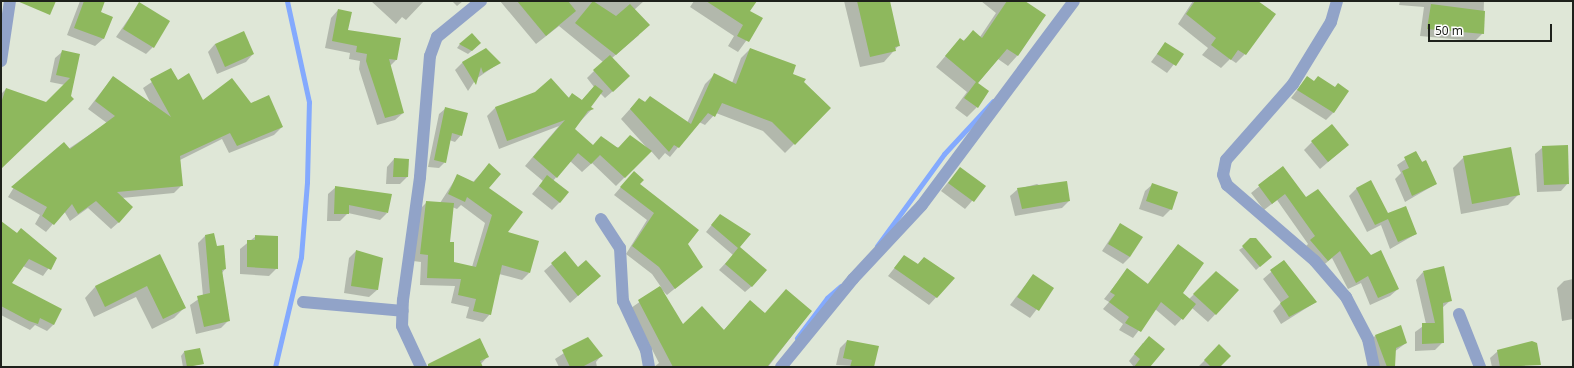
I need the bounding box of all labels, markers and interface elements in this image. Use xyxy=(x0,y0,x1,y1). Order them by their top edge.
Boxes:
scale bar xyxy=(1430,16,1554,42)
text: 50 m xyxy=(1435,22,1463,39)

